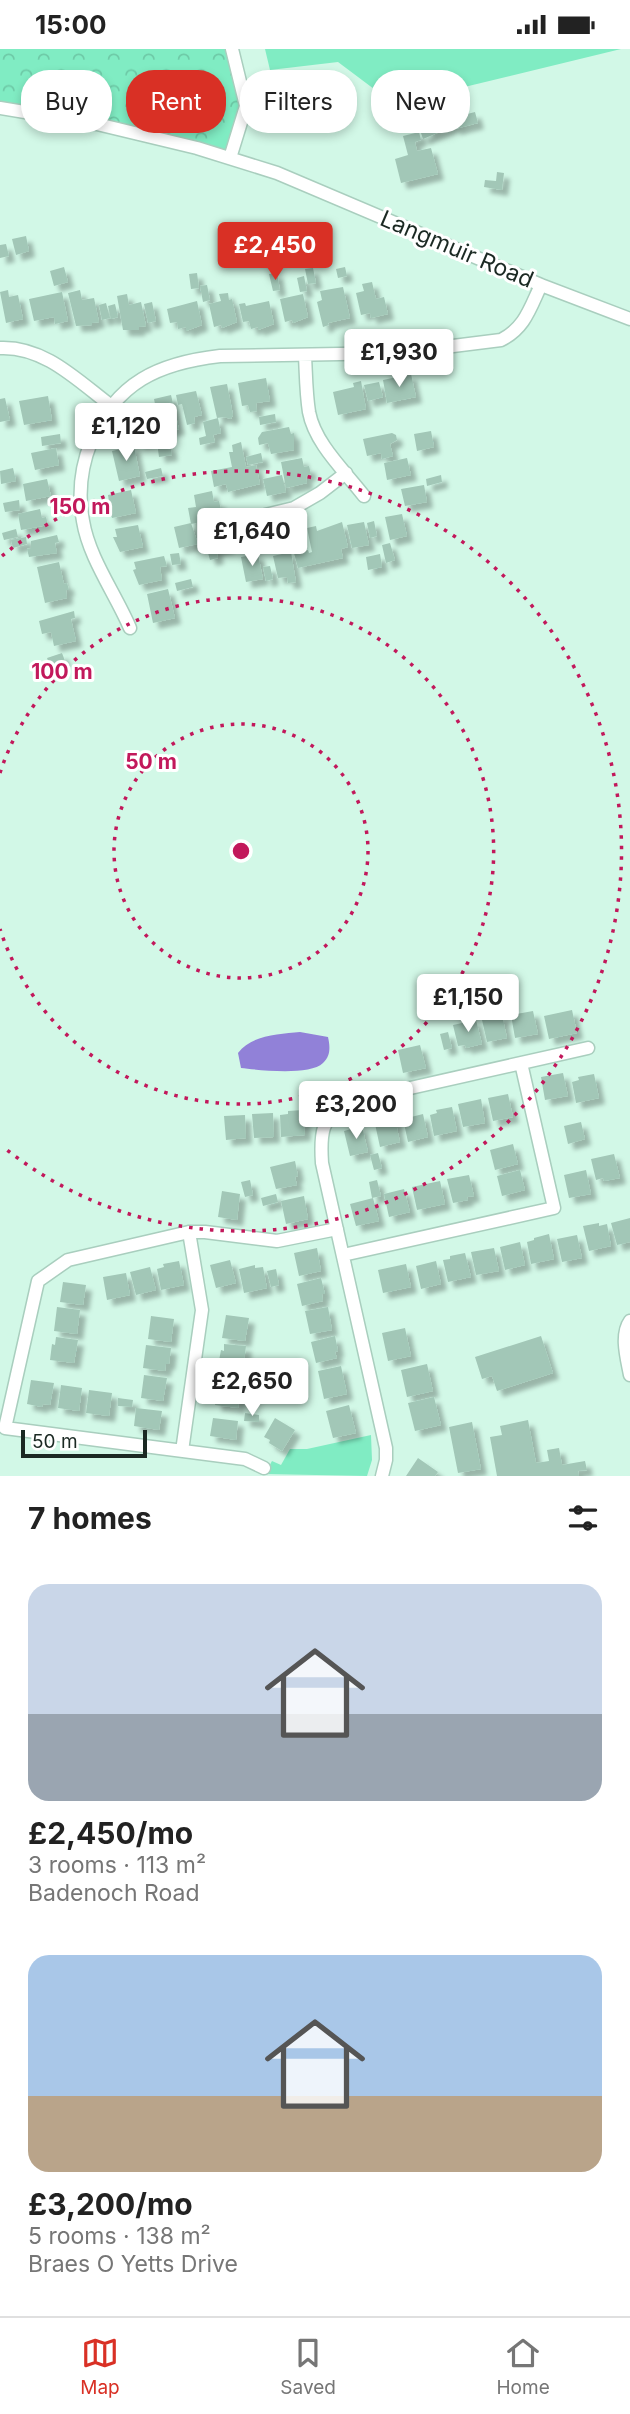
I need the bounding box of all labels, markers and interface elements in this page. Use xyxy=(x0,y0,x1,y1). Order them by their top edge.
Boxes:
text: 15:00 xyxy=(35,9,107,40)
chip: Buy xyxy=(21,70,112,133)
chip: Rent xyxy=(126,70,226,133)
chip: Filters xyxy=(240,70,357,133)
chip: New xyxy=(371,70,470,133)
street label: Langmuir Road xyxy=(376,204,538,294)
pin: £2,450 xyxy=(218,223,332,282)
text: £2,450 xyxy=(234,231,316,259)
pin: £1,930 xyxy=(342,329,456,389)
text: £1,930 xyxy=(360,338,438,366)
pin: £1,120 xyxy=(69,403,183,463)
text: £1,120 xyxy=(91,412,161,440)
text: 150 m xyxy=(50,494,110,519)
pin: £1,640 xyxy=(195,509,309,568)
text: £1,640 xyxy=(213,517,291,545)
text: 100 m xyxy=(31,659,93,684)
text: 50 m xyxy=(125,749,177,774)
centre of rings xyxy=(229,839,253,863)
pin: £1,150 xyxy=(411,975,525,1034)
text: £1,150 xyxy=(433,983,503,1011)
pin: £3,200 xyxy=(299,1081,413,1141)
text: £3,200 xyxy=(315,1090,397,1118)
pin: £2,650 xyxy=(195,1359,309,1418)
text: £2,650 xyxy=(211,1367,293,1395)
scale bar xyxy=(21,1427,147,1459)
text: 50 m xyxy=(32,1430,78,1453)
icon: filters xyxy=(564,1499,602,1537)
text: 7 homes xyxy=(28,1500,152,1536)
icon: home xyxy=(252,1630,378,1756)
text: £2,450/mo xyxy=(28,1815,193,1851)
text: 3 rooms · 113 m² xyxy=(28,1851,206,1879)
text: Badenoch Road xyxy=(28,1879,200,1907)
icon: home xyxy=(252,2001,378,2127)
text: £3,200/mo xyxy=(28,2186,193,2222)
text: 5 rooms · 138 m² xyxy=(28,2222,211,2250)
text: Braes O Yetts Drive xyxy=(28,2250,238,2278)
tab: Map xyxy=(80,2334,120,2399)
tab: Saved xyxy=(280,2334,336,2399)
tab: Home xyxy=(496,2334,550,2399)

